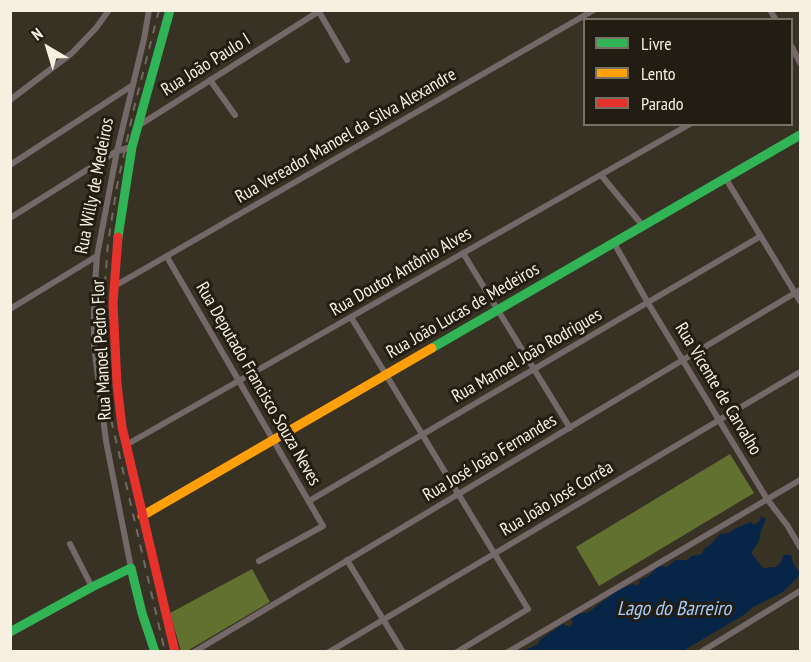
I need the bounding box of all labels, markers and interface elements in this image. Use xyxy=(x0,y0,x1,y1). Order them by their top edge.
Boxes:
north arrow xyxy=(18,18,78,78)
legend xyxy=(583,18,793,126)
text: N xyxy=(27,23,46,44)
street label: Rua João Paulo I xyxy=(157,29,255,101)
text: Livre xyxy=(641,32,672,55)
text: Lento xyxy=(641,62,676,85)
street label: Rua Vereador Manoel da Silva Alexandre xyxy=(232,64,460,208)
text: Parado xyxy=(641,92,684,115)
street label: Rua Willy de Medeiros xyxy=(71,116,119,256)
street label: Rua Doutor Antônio Alves xyxy=(327,223,475,321)
street label: Rua João Lucas de Medeiros xyxy=(383,258,543,364)
street label: Rua Deputado Francisco Souza Neves xyxy=(191,278,325,490)
street label: Rua Manoel Pedro Flor xyxy=(88,279,116,421)
street label: Rua Manoel João Rodrigues xyxy=(448,304,606,408)
street label: Rua Vicente de Carvalho xyxy=(670,319,766,459)
street label: Rua José João Fernandes xyxy=(419,410,561,506)
street label: Rua João José Corrêa xyxy=(497,457,617,541)
water label: Lago do Barreiro xyxy=(617,597,731,621)

